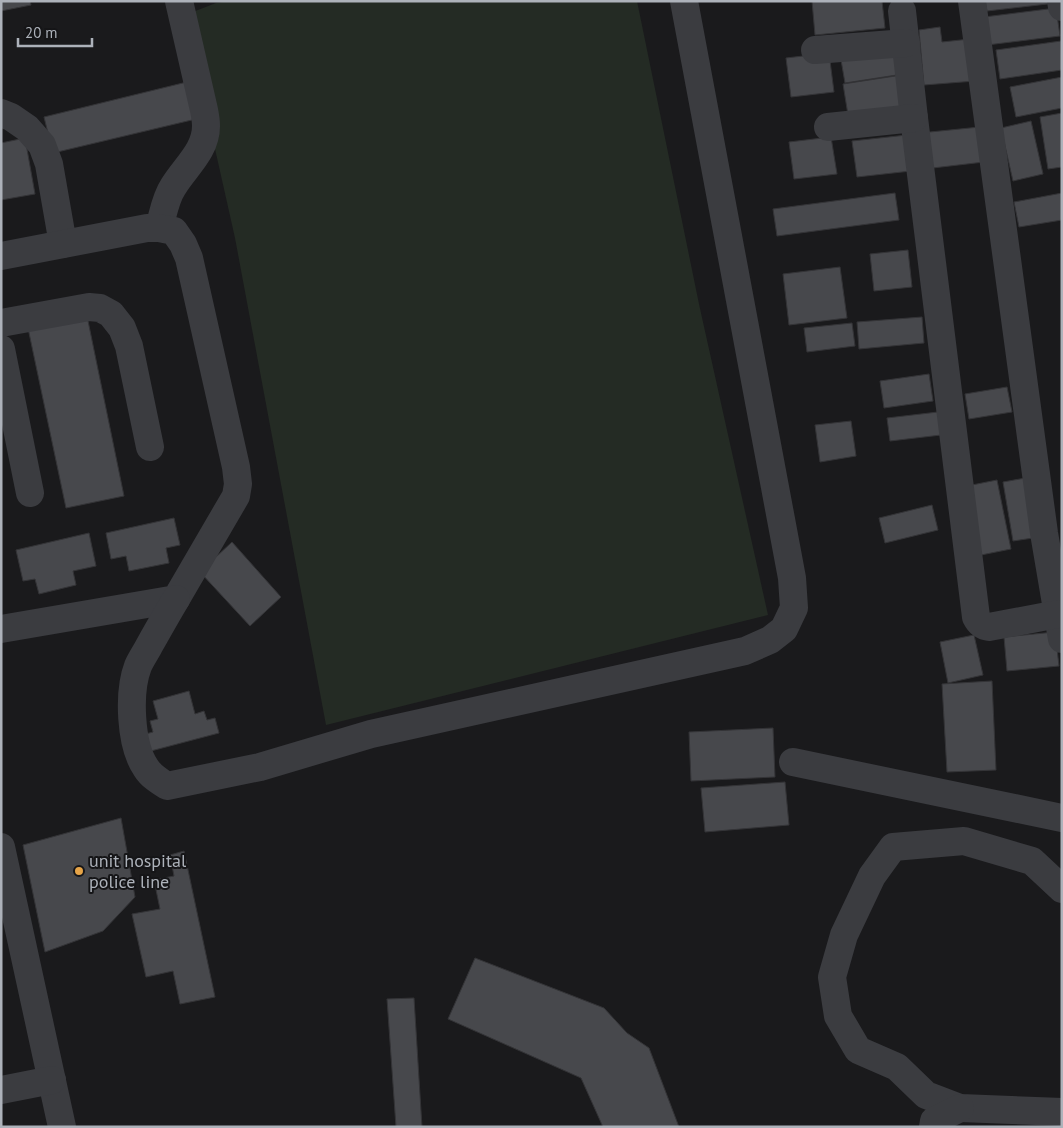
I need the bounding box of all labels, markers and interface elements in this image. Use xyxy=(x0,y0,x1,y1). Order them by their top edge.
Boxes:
scale bar xyxy=(18,15,91,47)
text: 20 m xyxy=(25,23,58,42)
place label: unit hospital police line xyxy=(89,849,187,893)
marker: unit hospital police line xyxy=(73,865,85,877)

